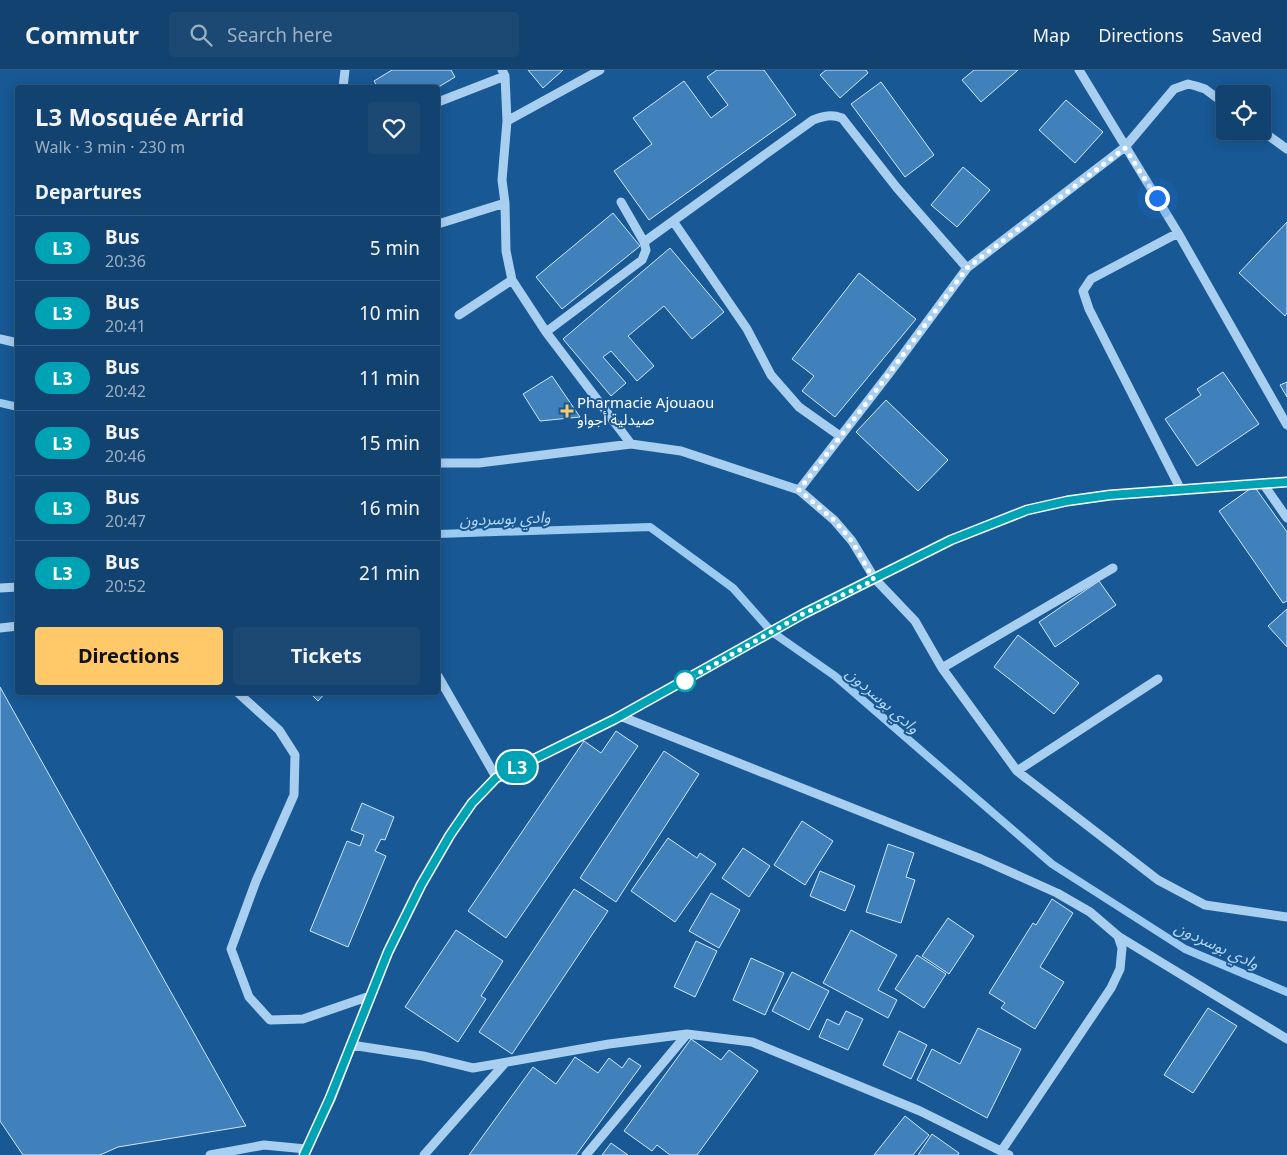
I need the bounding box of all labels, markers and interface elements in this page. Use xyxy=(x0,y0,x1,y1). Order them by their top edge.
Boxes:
search box xyxy=(169,12,519,57)
text: Commutr xyxy=(25,18,139,51)
icon: search xyxy=(187,21,215,49)
text: Search here xyxy=(227,22,333,48)
text: Map xyxy=(1033,23,1070,47)
text: Directions xyxy=(1098,23,1184,47)
text: Saved xyxy=(1212,23,1262,47)
map controls xyxy=(1216,85,1271,140)
button: locate xyxy=(1216,85,1271,140)
text: L3 Mosquée Arrid xyxy=(35,100,244,133)
button: heart xyxy=(368,102,420,154)
text: Walk · 3 min · 230 m xyxy=(35,136,185,158)
text: Departures xyxy=(35,179,142,205)
your location xyxy=(1145,186,1170,211)
text: Bus xyxy=(105,224,140,250)
text: 5 min xyxy=(370,235,420,261)
text: L3 xyxy=(52,236,73,260)
text: 20:36 xyxy=(105,250,146,272)
text: Bus xyxy=(105,289,140,315)
text: 10 min xyxy=(359,300,420,326)
text: L3 xyxy=(52,301,73,325)
text: 20:41 xyxy=(105,315,146,337)
text: Bus xyxy=(105,354,140,380)
text: 11 min xyxy=(359,365,420,391)
text: L3 xyxy=(52,366,73,390)
text: 20:42 xyxy=(105,380,146,402)
place label: Pharmacie Ajouaou صيدلية أجواو xyxy=(577,392,714,429)
marker: Pharmacie Ajouaou صيدلية أجواو xyxy=(561,405,573,417)
text: Bus xyxy=(105,419,140,445)
text: 15 min xyxy=(359,430,420,456)
text: L3 xyxy=(52,431,73,455)
text: 20:46 xyxy=(105,445,146,467)
text: Bus xyxy=(105,484,140,510)
text: 16 min xyxy=(359,495,420,521)
text: L3 xyxy=(52,496,73,520)
water label: وادي بوسردون xyxy=(459,505,551,533)
text: 20:47 xyxy=(105,510,146,532)
text: Bus xyxy=(105,549,140,575)
text: 21 min xyxy=(359,560,420,586)
text: L3 xyxy=(52,561,73,585)
text: 20:52 xyxy=(105,575,146,597)
button: Directions xyxy=(35,627,223,685)
button: Tickets xyxy=(233,627,420,685)
water label: وادي بوسردون xyxy=(840,662,925,740)
unlabelled marker xyxy=(674,670,696,692)
line badge: L3 xyxy=(494,751,540,783)
text: L3 xyxy=(507,755,527,779)
water label: وادي بوسردون xyxy=(1170,916,1263,977)

